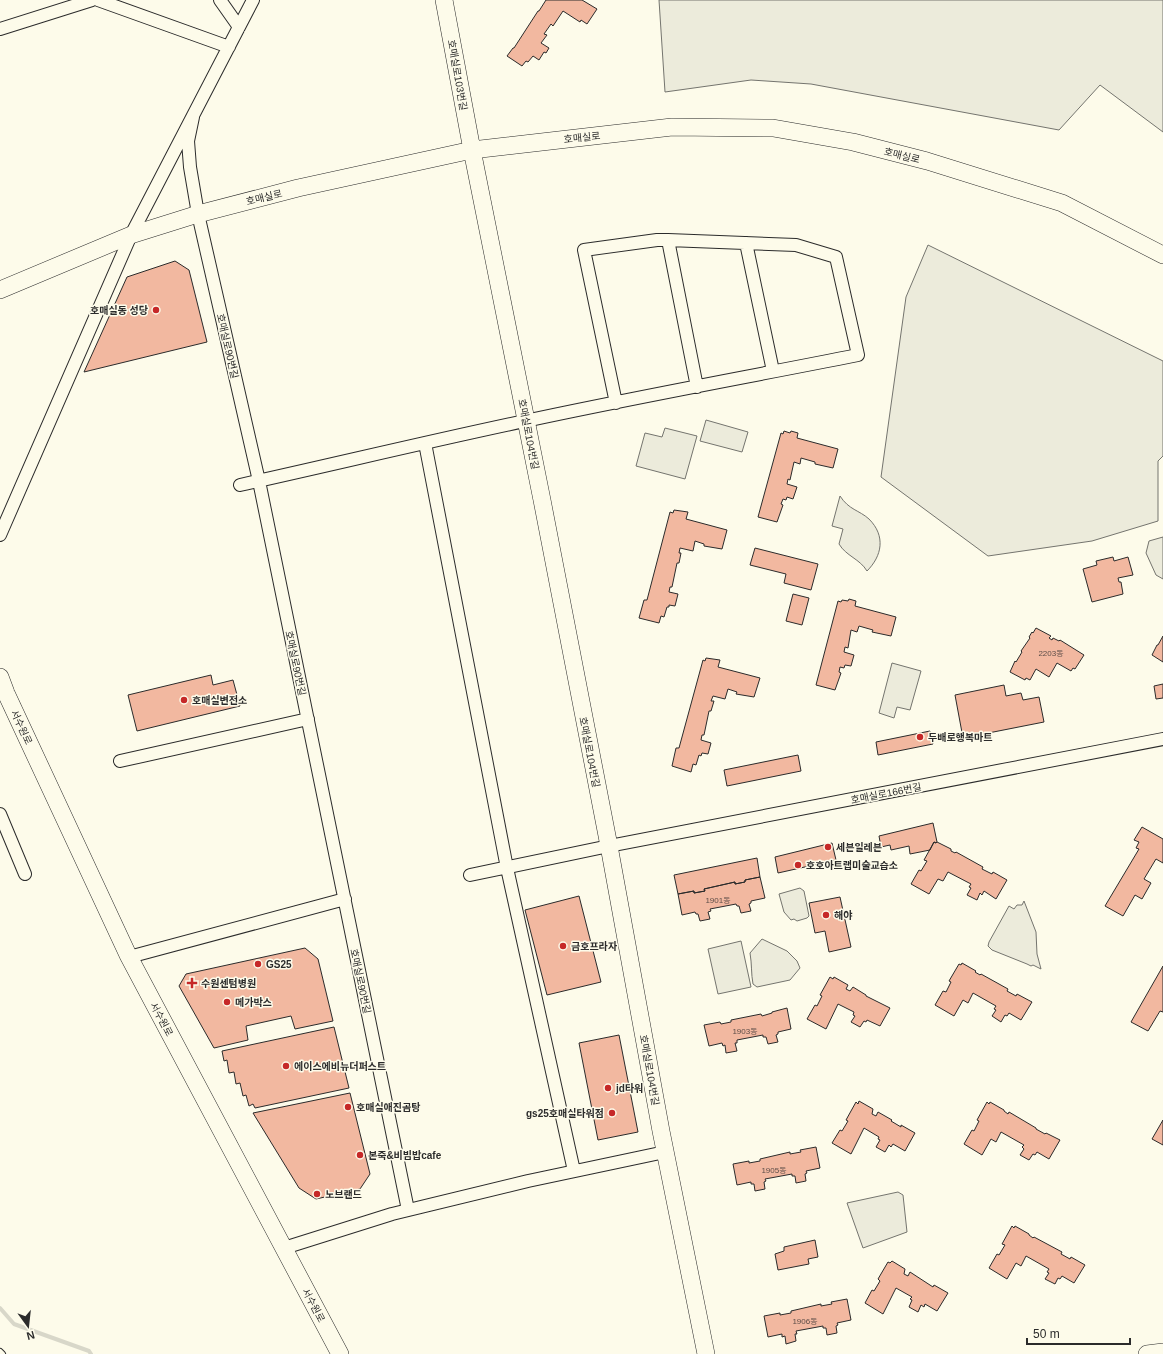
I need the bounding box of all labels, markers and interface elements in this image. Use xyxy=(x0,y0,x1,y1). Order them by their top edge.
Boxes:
street label: 호매실로103번길 xyxy=(446,39,469,111)
street label: 호매실로 xyxy=(563,130,601,145)
street label: 호매실로 xyxy=(883,146,921,165)
street label: 호매실로 xyxy=(245,188,283,207)
place label: 호매실동 성당 xyxy=(90,305,148,316)
marker: 호매실동 성당 xyxy=(151,305,161,315)
street label: 호매실로90번길 xyxy=(215,313,240,380)
street label: 호매실로104번길 xyxy=(516,398,541,470)
street label: 호매실로90번길 xyxy=(283,630,308,697)
house number: 2203동 xyxy=(1038,649,1064,658)
marker: 호매실변전소 xyxy=(179,695,189,705)
place label: 호매실변전소 xyxy=(192,695,247,706)
street label: 서수원로 xyxy=(9,708,34,746)
street label: 호매실로104번길 xyxy=(577,716,602,788)
marker: 두배로행복마트 xyxy=(915,732,925,742)
place label: 두배로행복마트 xyxy=(928,732,992,743)
street label: 호매실로166번길 xyxy=(850,781,922,806)
marker: 세븐일레븐 xyxy=(823,842,833,852)
place label: 세븐일레븐 xyxy=(836,842,882,853)
marker: 호호아트랩미술교습소 xyxy=(793,860,803,870)
place label: 호호아트랩미술교습소 xyxy=(806,860,898,871)
house number: 1901동 xyxy=(705,896,731,905)
marker: 해야 xyxy=(821,910,831,920)
place label: 해야 xyxy=(834,910,852,921)
marker: 금호프라자 xyxy=(558,941,568,951)
place label: 금호프라자 xyxy=(571,941,618,952)
street label: 호매실로90번길 xyxy=(348,948,373,1015)
marker: GS25 xyxy=(253,959,263,969)
place label: GS25 xyxy=(266,959,292,970)
marker: 수원센텀병원 xyxy=(186,977,198,989)
place label: 수원센텀병원 xyxy=(201,978,256,989)
marker: 메가박스 xyxy=(222,997,232,1007)
place label: 메가박스 xyxy=(235,997,272,1008)
street label: 서수원로 xyxy=(148,1000,175,1038)
house number: 1903동 xyxy=(732,1027,758,1036)
street label: 호매실로104번길 xyxy=(638,1034,661,1106)
marker: 에이스에비뉴더퍼스트 xyxy=(281,1061,291,1071)
place label: 에이스에비뉴더퍼스트 xyxy=(294,1061,386,1072)
marker: jd타워 xyxy=(603,1083,613,1093)
place label: jd타워 xyxy=(615,1083,643,1094)
marker: 호매실애진곰탕 xyxy=(343,1102,353,1112)
place label: 호매실애진곰탕 xyxy=(356,1102,420,1113)
place label: gs25호매실타워점 xyxy=(526,1108,604,1119)
marker: gs25호매실타워점 xyxy=(607,1108,617,1118)
marker: 본죽&비빔밥cafe xyxy=(355,1150,365,1160)
place label: 본죽&비빔밥cafe xyxy=(368,1150,442,1161)
house number: 1905동 xyxy=(761,1166,787,1175)
marker: 노브랜드 xyxy=(312,1189,322,1199)
place label: 노브랜드 xyxy=(325,1189,362,1200)
street label: 서수원로 xyxy=(300,1286,327,1324)
north arrow xyxy=(8,1306,48,1346)
house number: 1906동 xyxy=(792,1317,818,1326)
scale bar xyxy=(1027,1320,1130,1346)
text: 50 m xyxy=(1033,1327,1060,1341)
text: N xyxy=(25,1329,36,1342)

